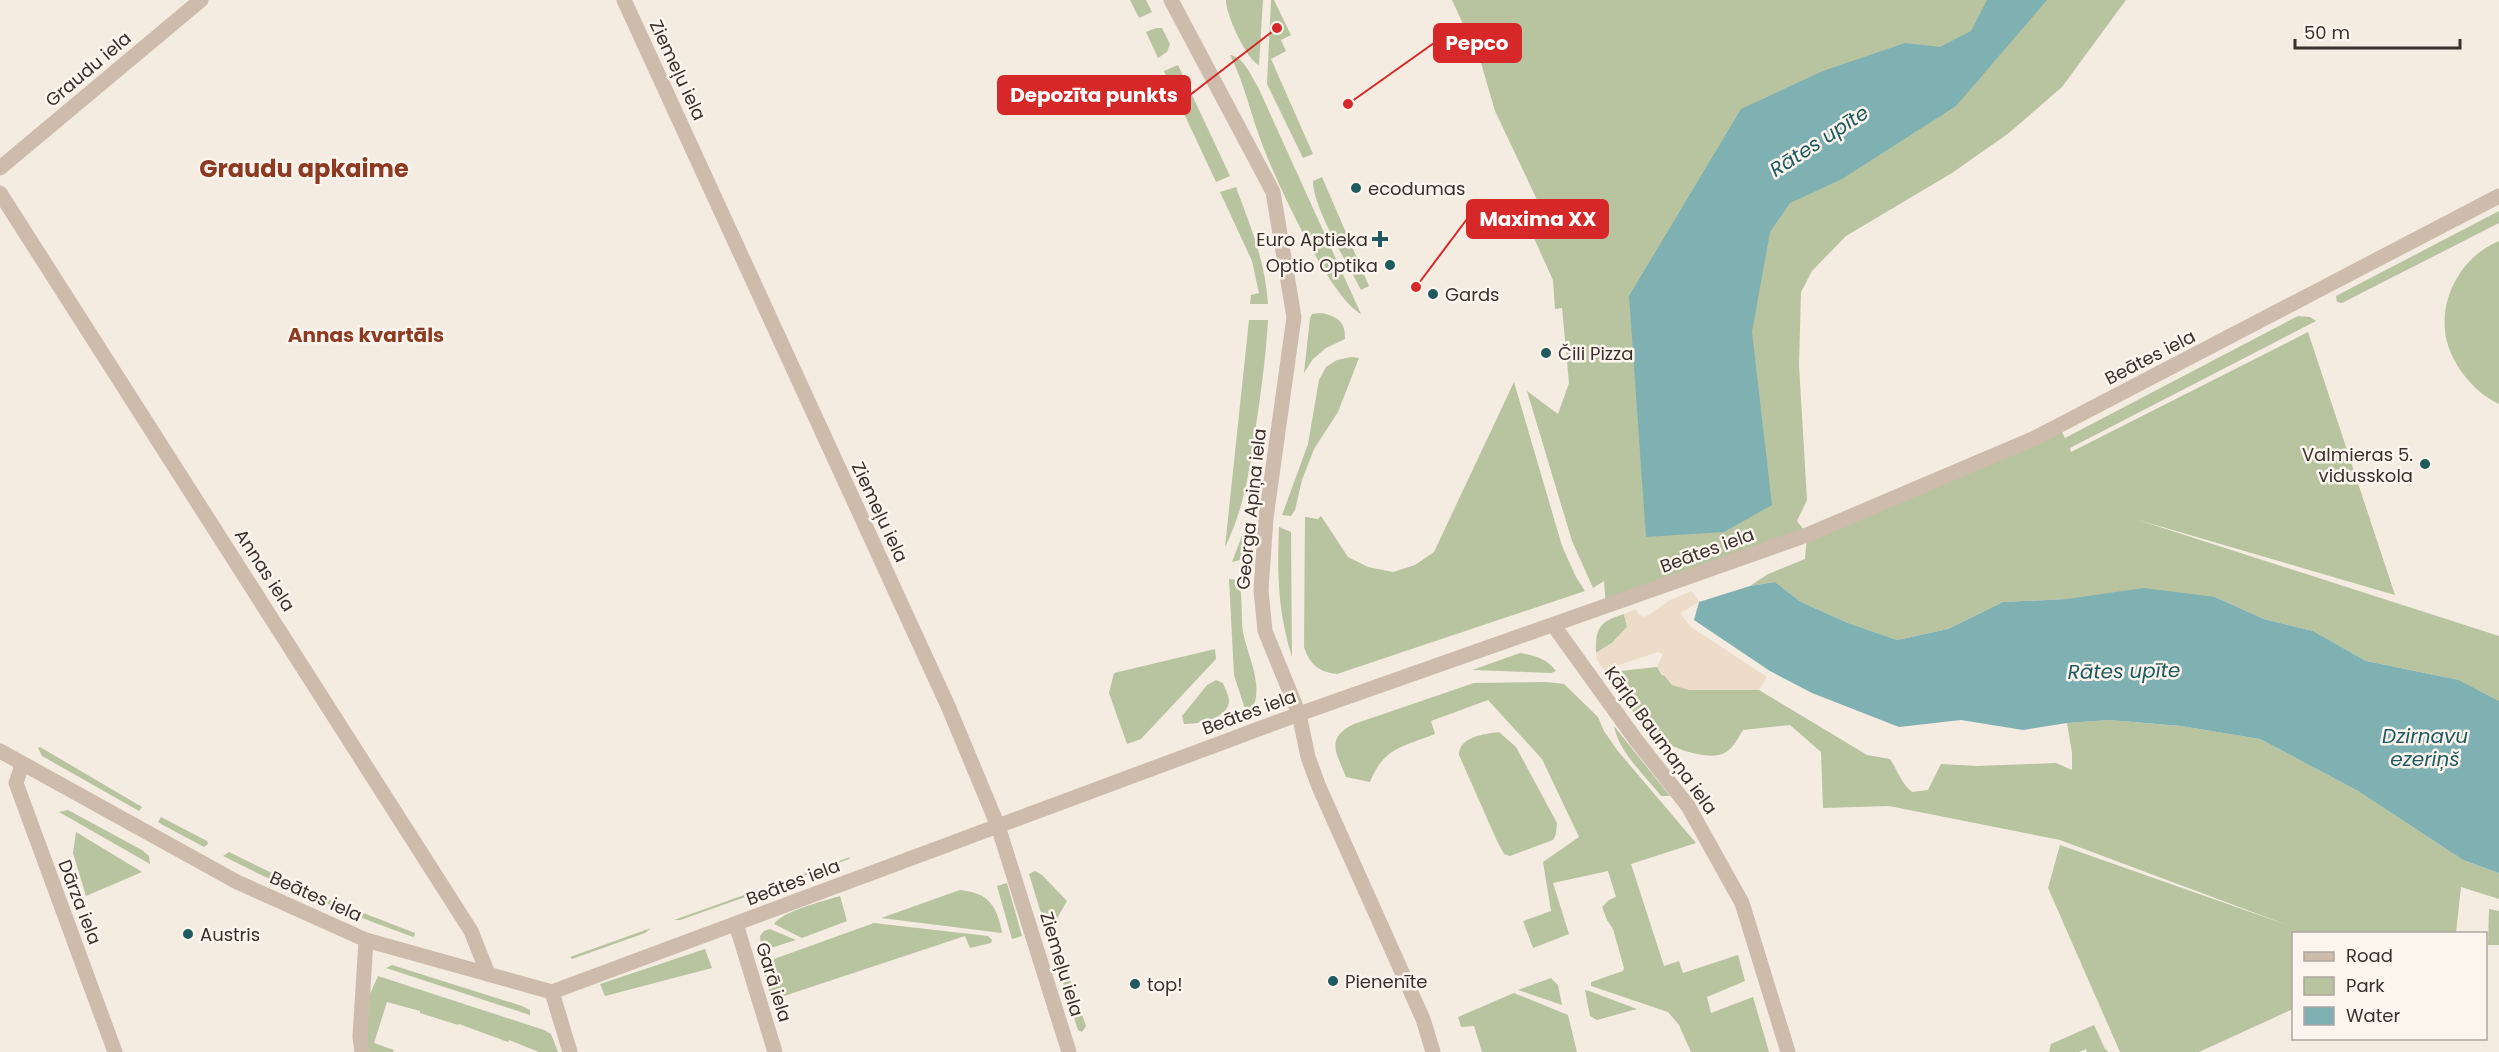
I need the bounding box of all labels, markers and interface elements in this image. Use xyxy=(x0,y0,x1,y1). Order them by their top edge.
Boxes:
scale bar xyxy=(2295,12,2460,50)
street label: Ziemeļu iela xyxy=(644,16,712,124)
text: 50 m xyxy=(2304,20,2350,45)
callout: Pepco xyxy=(1434,24,1521,62)
street label: Graudu iela xyxy=(40,26,136,112)
text: Pepco xyxy=(1445,29,1509,57)
callout: Depozīta punkts xyxy=(998,76,1190,114)
text: Depozīta punkts xyxy=(1010,81,1178,109)
water label: Rātes upīte xyxy=(1764,99,1874,183)
district label: Graudu apkaime xyxy=(199,152,409,185)
place label: ecodumas xyxy=(1368,176,1465,201)
marker: ecodumas xyxy=(1349,181,1363,195)
callout: Maxima XX xyxy=(1467,200,1608,238)
text: Maxima XX xyxy=(1479,205,1597,233)
place label: Euro Aptieka xyxy=(1256,227,1368,252)
marker: Euro Aptieka xyxy=(1373,232,1387,246)
place label: Optio Optika xyxy=(1266,253,1378,278)
marker: Optio Optika xyxy=(1383,258,1397,272)
place label: Gards xyxy=(1445,282,1499,307)
marker: Gards xyxy=(1426,287,1440,301)
district label: Annas kvartāls xyxy=(288,321,444,349)
street label: Beātes iela xyxy=(2100,324,2200,390)
place label: Čili Pizza xyxy=(1558,341,1633,366)
marker: Čili Pizza xyxy=(1539,346,1553,360)
street label: Georga Apiņa iela xyxy=(1230,427,1272,591)
place label: Valmieras 5. vidusskola xyxy=(2302,442,2413,488)
marker: Valmieras 5. vidusskola xyxy=(2418,457,2432,471)
street label: Ziemeļu iela xyxy=(846,458,914,566)
street label: Beātes iela xyxy=(1656,521,1758,579)
street label: Annas iela xyxy=(229,524,301,616)
water label: Rātes upīte xyxy=(2067,656,2181,686)
street label: Kārļa Baumaņa iela xyxy=(1599,661,1723,819)
street label: Beātes iela xyxy=(1198,683,1300,741)
water label: Dzirnavu ezeriņš xyxy=(2382,722,2468,773)
street label: Beātes iela xyxy=(743,853,843,911)
street label: Dārza iela xyxy=(52,856,108,948)
street label: Beātes iela xyxy=(266,865,366,927)
street label: Ziemeļu iela xyxy=(1034,909,1090,1019)
place label: Austris xyxy=(200,922,260,947)
marker: Austris xyxy=(181,927,195,941)
legend xyxy=(2292,932,2487,1040)
street label: Garā iela xyxy=(750,939,798,1025)
text: Road xyxy=(2346,943,2393,968)
place label: Pienenīte xyxy=(1345,969,1427,994)
place label: top! xyxy=(1147,972,1183,997)
text: Park xyxy=(2346,973,2385,998)
marker: Pienenīte xyxy=(1326,974,1340,988)
marker: top! xyxy=(1128,977,1142,991)
text: Water xyxy=(2346,1003,2400,1028)

